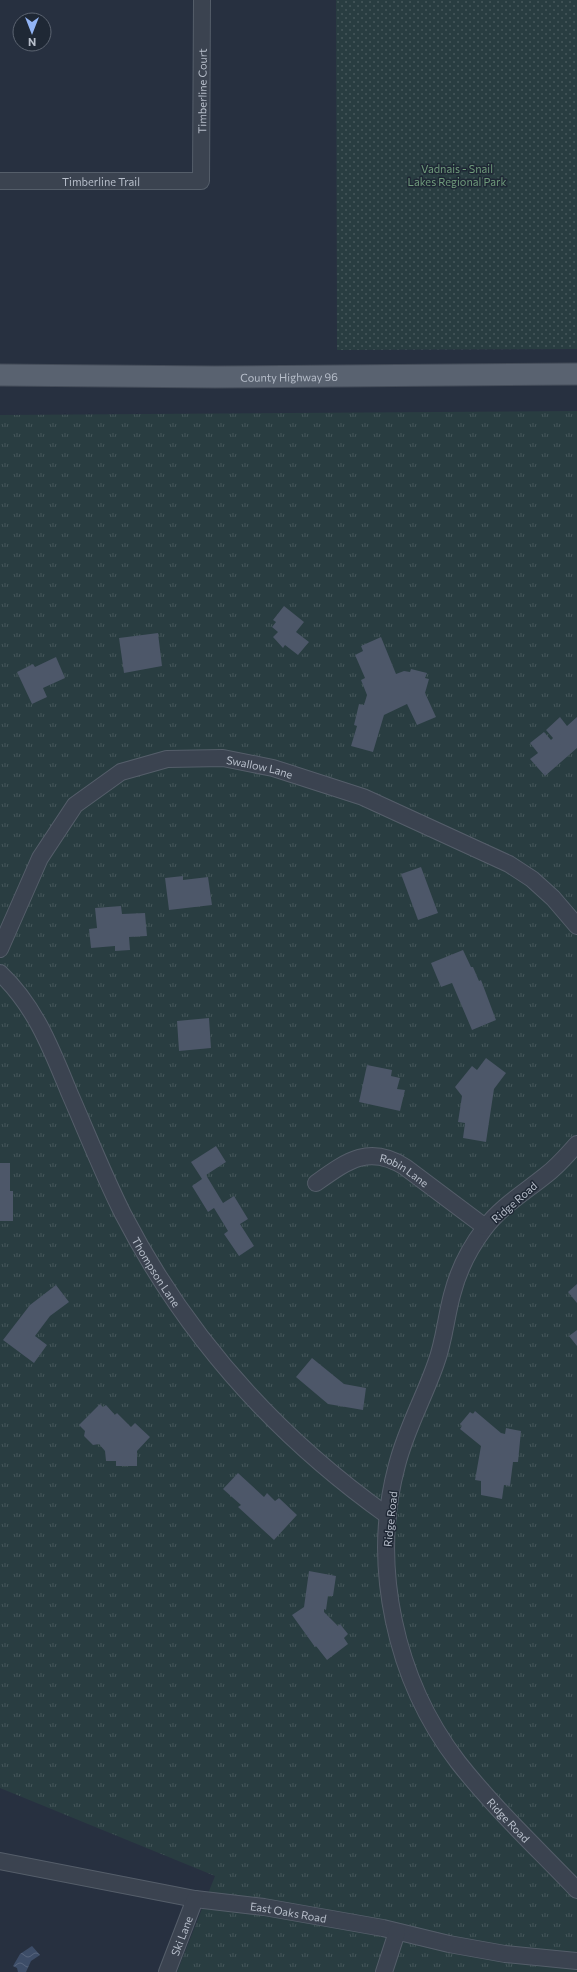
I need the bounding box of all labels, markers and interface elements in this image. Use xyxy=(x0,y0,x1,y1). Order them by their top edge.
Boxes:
north arrow xyxy=(12,12,52,52)
text: N xyxy=(28,36,36,49)
street label: Timberline Court xyxy=(195,48,208,134)
park label: Vadnais - Snail Lakes Regional Park xyxy=(408,162,506,188)
street label: Timberline Trail xyxy=(62,175,140,188)
street label: County Highway 96 xyxy=(240,369,338,383)
street label: Swallow Lane xyxy=(225,752,295,781)
street label: Robin Lane xyxy=(379,1150,432,1189)
street label: Ridge Road xyxy=(489,1179,539,1225)
street label: Thompson Lane xyxy=(130,1234,184,1309)
street label: Ridge Road xyxy=(381,1490,399,1548)
street label: Ridge Road xyxy=(485,1795,533,1845)
street label: East Oaks Road xyxy=(249,1899,328,1924)
street label: Ski Lane xyxy=(167,1914,195,1957)

